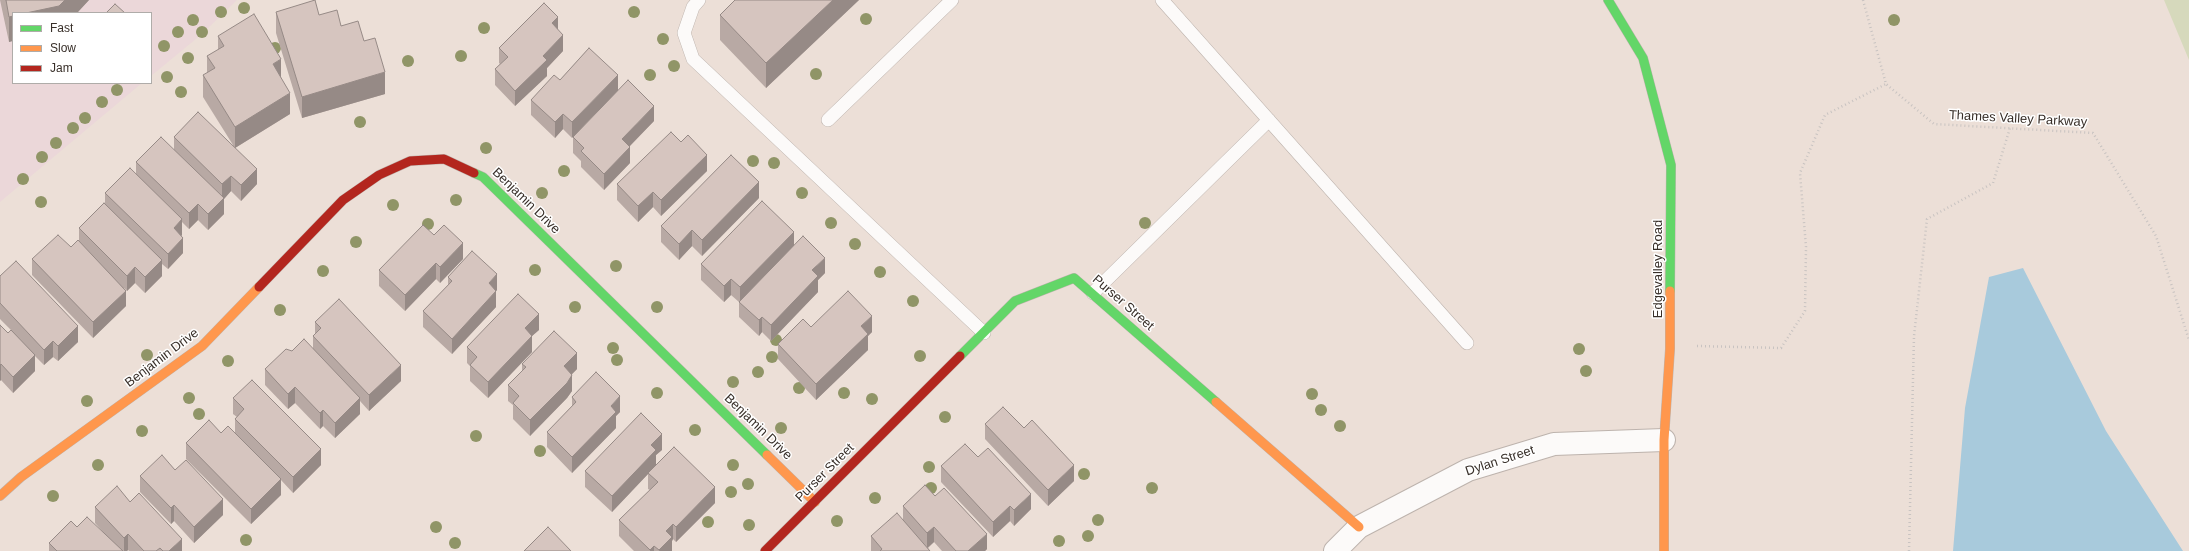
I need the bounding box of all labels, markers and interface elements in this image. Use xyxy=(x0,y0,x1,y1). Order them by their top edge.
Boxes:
legend xyxy=(12,12,152,84)
text: Fast xyxy=(50,21,73,35)
text: Slow xyxy=(50,41,76,55)
text: Jam xyxy=(50,61,73,75)
street label: Thames Valley Parkway xyxy=(1948,108,2088,130)
street label: Benjamin Drive xyxy=(489,165,563,237)
street label: Edgevalley Road xyxy=(1650,220,1666,318)
street label: Purser Street xyxy=(1089,272,1157,334)
street label: Benjamin Drive xyxy=(122,325,202,391)
street label: Benjamin Drive xyxy=(721,391,795,463)
street label: Purser Street xyxy=(792,440,858,506)
street label: Dylan Street xyxy=(1464,443,1536,479)

